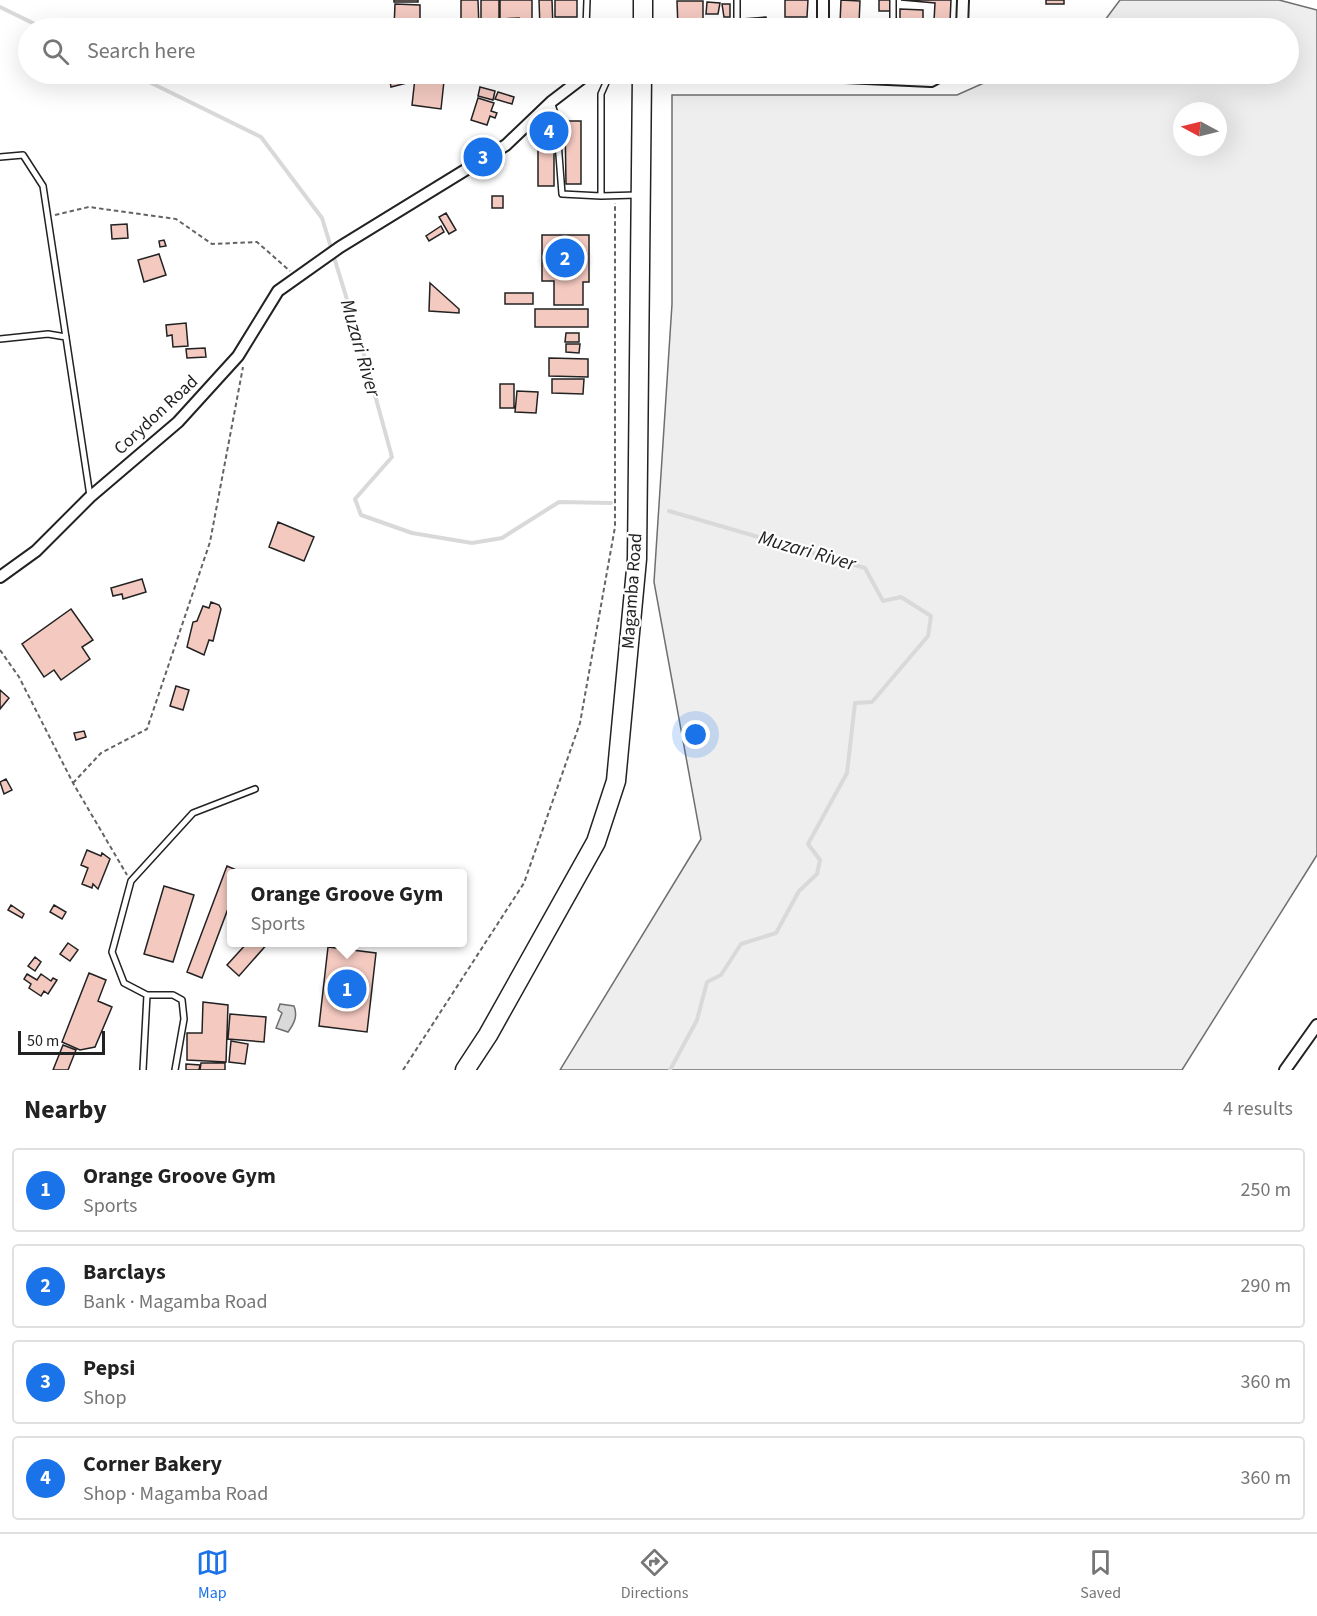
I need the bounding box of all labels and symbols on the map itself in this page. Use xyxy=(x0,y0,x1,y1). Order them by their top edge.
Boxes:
north arrow xyxy=(1173,102,1227,156)
pin: 4 xyxy=(530,108,568,154)
pin: 3 xyxy=(464,134,502,180)
pin: 2 xyxy=(546,236,584,280)
water label: Muzari River xyxy=(333,296,388,401)
street label: Corydon Road xyxy=(108,369,204,461)
water label: Muzari River xyxy=(755,524,860,579)
street label: Magamba Road xyxy=(615,532,649,650)
your location xyxy=(681,720,710,749)
pin: 1 xyxy=(328,966,366,1012)
scale bar xyxy=(18,1028,105,1056)

